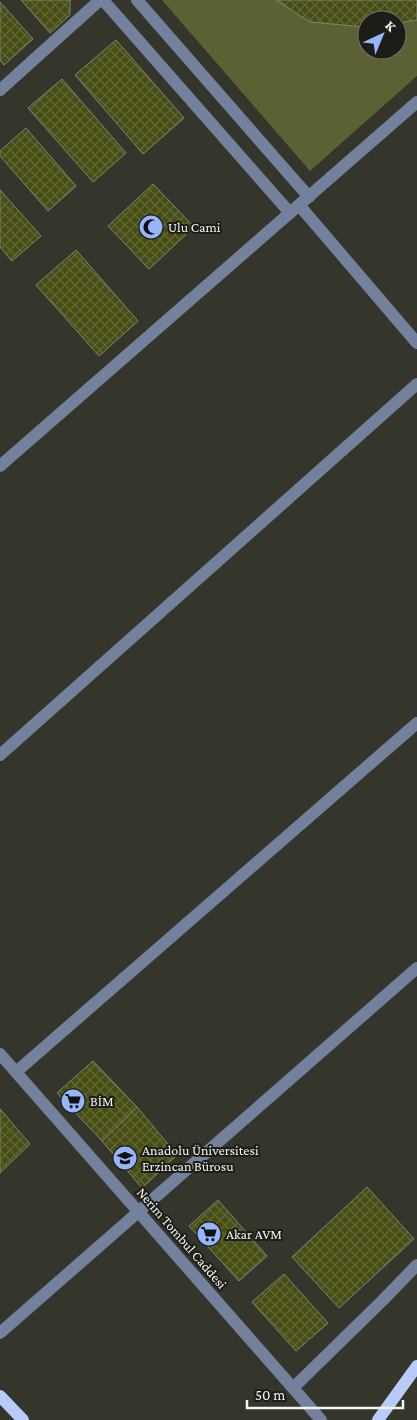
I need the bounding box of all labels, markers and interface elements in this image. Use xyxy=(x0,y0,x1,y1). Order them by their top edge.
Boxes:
north arrow xyxy=(357,10,407,60)
text: K xyxy=(382,17,401,35)
mosque icon: Ulu Cami xyxy=(138,214,164,240)
place label: Ulu Cami xyxy=(168,219,221,235)
supermarket icon: BİM xyxy=(60,1088,86,1114)
place label: BİM xyxy=(90,1093,114,1109)
place label: Anadolu Üniversitesi Erzincan Bürosu xyxy=(142,1142,259,1174)
school or university icon: Anadolu Üniversitesi Erzincan Bürosu xyxy=(112,1145,138,1171)
street label: Nerim Tombul Caddesi xyxy=(134,1184,230,1292)
supermarket icon: Akar AVM xyxy=(196,1221,222,1247)
place label: Akar AVM xyxy=(226,1226,282,1242)
scale bar xyxy=(247,1378,403,1410)
text: 50 m xyxy=(255,1387,285,1403)

